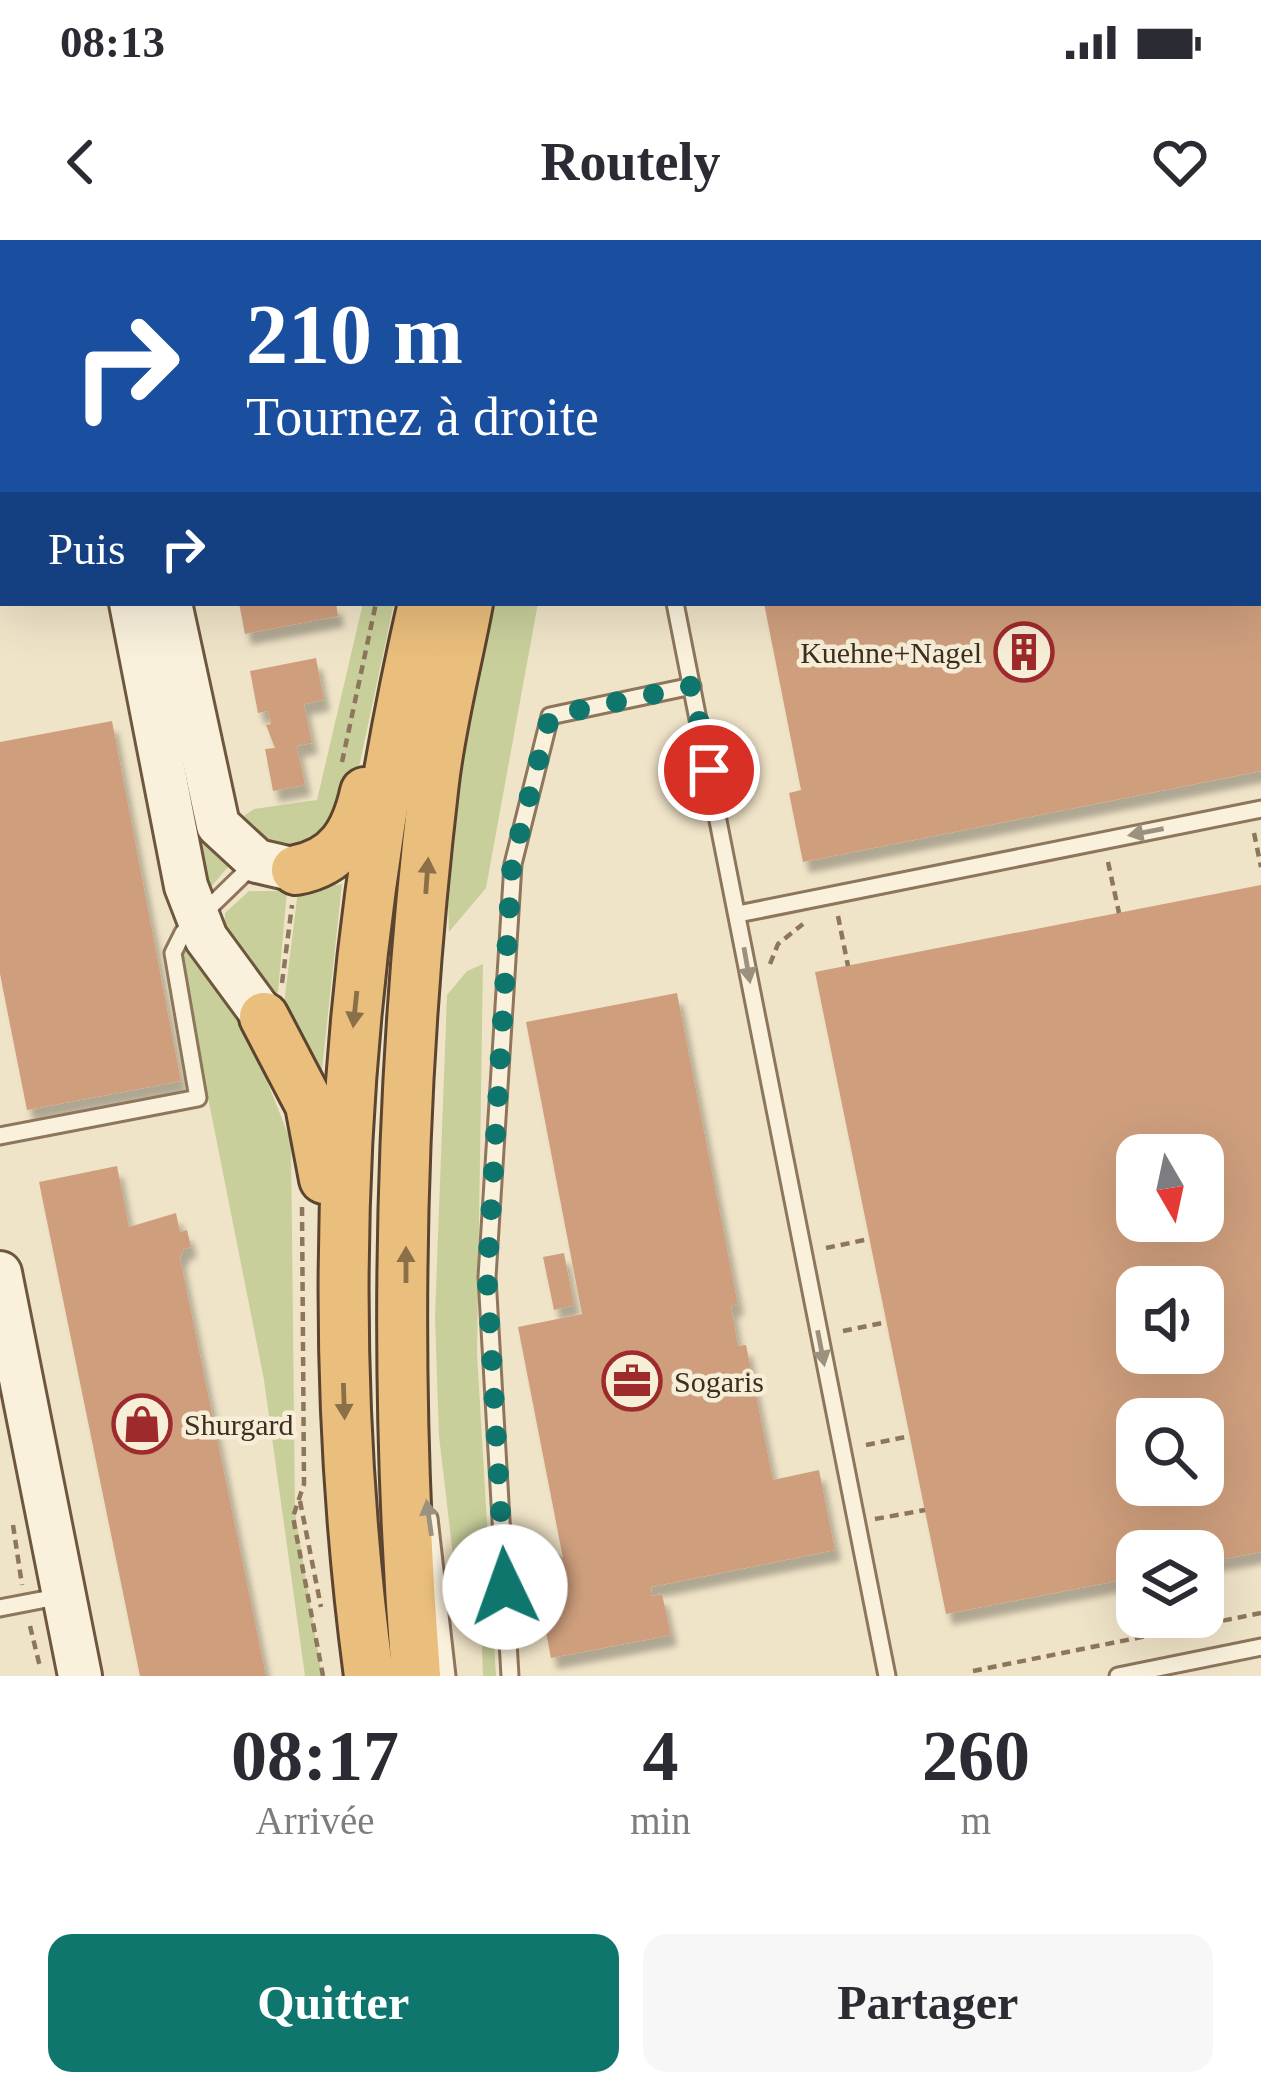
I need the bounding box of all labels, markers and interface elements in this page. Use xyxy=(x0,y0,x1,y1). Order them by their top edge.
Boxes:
text: 08:13 xyxy=(60,17,165,67)
icon: back xyxy=(48,129,114,195)
icon: heart xyxy=(1147,129,1213,195)
text: Routely xyxy=(541,132,720,192)
icon: right xyxy=(48,288,204,444)
text: 210 m xyxy=(246,288,463,381)
text: Tournez à droite xyxy=(246,387,599,447)
icon: right xyxy=(150,516,216,582)
text: Puis xyxy=(48,524,126,574)
building icon: Kuehne+Nagel xyxy=(993,621,1055,683)
place label: Kuehne+Nagel xyxy=(800,636,982,669)
pin xyxy=(658,719,760,821)
icon: arrive xyxy=(676,737,742,803)
one-way arrow xyxy=(1127,823,1165,842)
one-way arrow xyxy=(418,857,437,894)
one-way arrow xyxy=(738,947,757,984)
one-way arrow xyxy=(345,990,364,1028)
north arrow xyxy=(1116,1134,1224,1242)
map controls xyxy=(1116,1134,1224,1638)
one-way arrow xyxy=(396,1245,416,1283)
button: sound xyxy=(1116,1266,1224,1374)
one-way arrow xyxy=(812,1329,831,1367)
office icon: Sogaris xyxy=(601,1350,663,1412)
place label: Sogaris xyxy=(674,1365,764,1398)
one-way arrow xyxy=(335,1383,354,1421)
shop icon: Shurgard xyxy=(111,1393,173,1455)
button: search xyxy=(1116,1398,1224,1506)
place label: Shurgard xyxy=(184,1408,293,1441)
one-way arrow xyxy=(419,1499,438,1536)
position arrow xyxy=(442,1524,568,1650)
button: layers xyxy=(1116,1530,1224,1638)
text: 08:17 xyxy=(231,1716,399,1796)
text: 4 xyxy=(642,1716,678,1796)
text: 260 xyxy=(922,1716,1030,1796)
text: Arrivée xyxy=(256,1799,375,1842)
text: min xyxy=(630,1799,691,1842)
text: m xyxy=(961,1799,991,1842)
button: Quitter xyxy=(48,1934,619,2072)
button: Partager xyxy=(643,1934,1213,2072)

